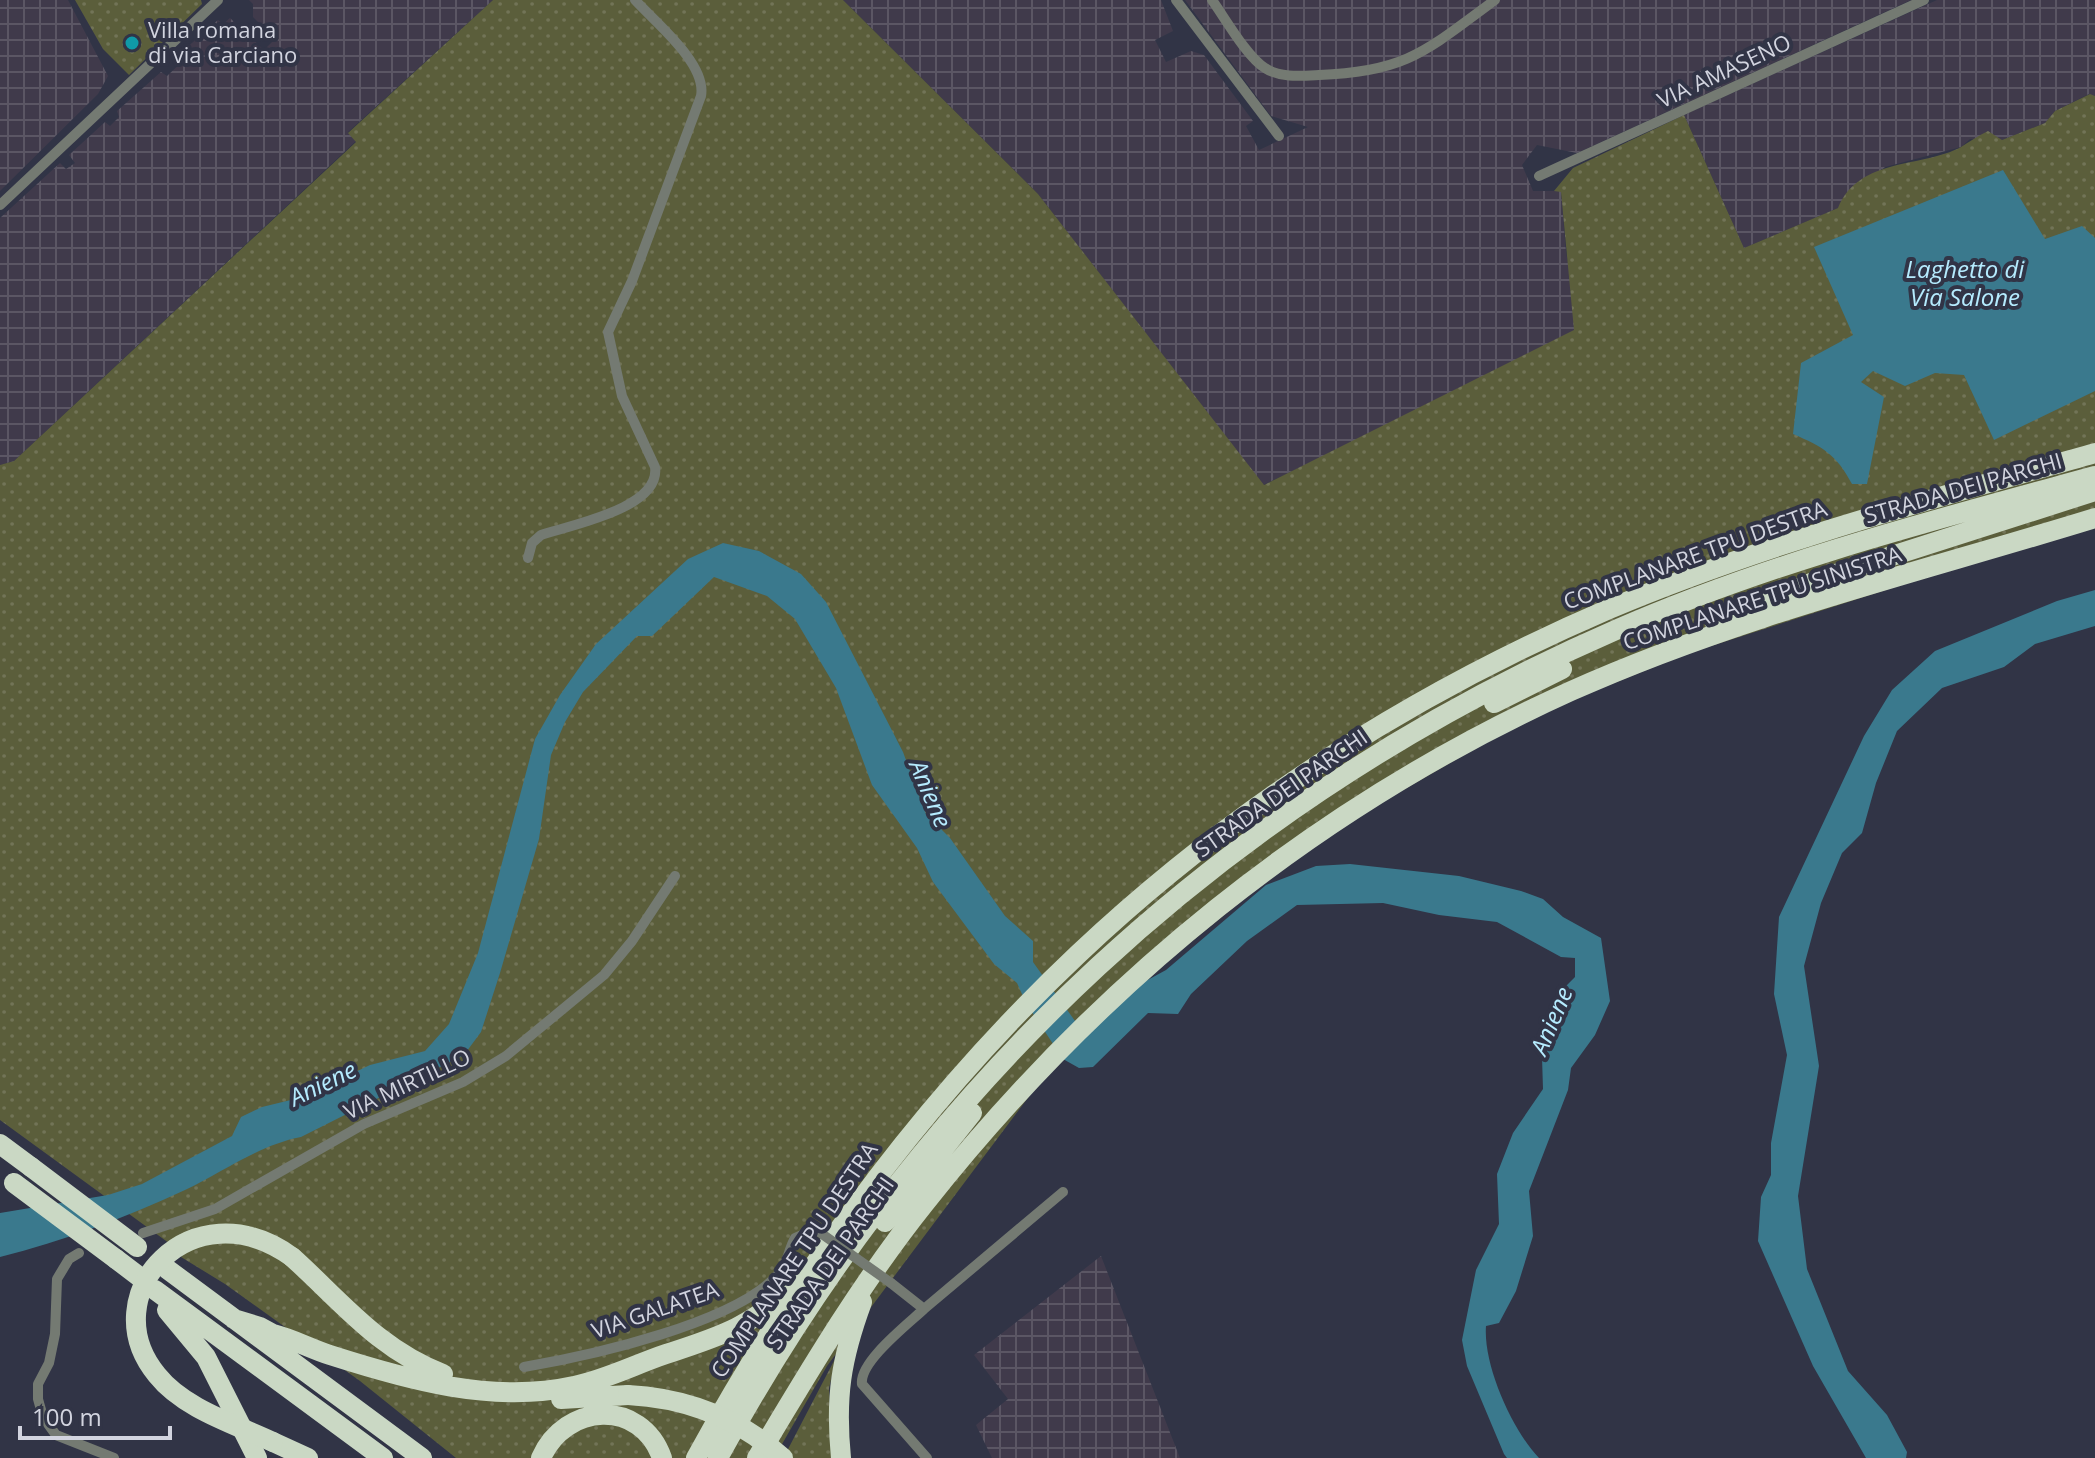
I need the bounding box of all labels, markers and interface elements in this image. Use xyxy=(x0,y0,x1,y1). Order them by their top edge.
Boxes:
place label: Villa romana di via Carciano xyxy=(148,14,297,69)
street label: VIA AMASENO xyxy=(1652,26,1795,114)
marker: Villa romana di via Carciano xyxy=(123,34,141,52)
water label: Laghetto di Via Salone xyxy=(1906,252,2025,313)
street label: STRADA DEI PARCHI xyxy=(1860,444,2065,530)
street label: COMPLANARE TPU DESTRA xyxy=(1559,492,1831,616)
street label: COMPLANARE TPU SINISTRA xyxy=(1619,538,1905,656)
street label: STRADA DEI PARCHI xyxy=(1188,721,1373,863)
water label: Aniene xyxy=(902,752,960,833)
water label: Aniene xyxy=(1521,981,1580,1061)
street label: VIA MIRTILLO xyxy=(338,1041,475,1126)
water label: Aniene xyxy=(281,1052,362,1114)
street label: COMPLANARE TPU DESTRA xyxy=(703,1136,883,1383)
street label: STRADA DEI PARCHI xyxy=(758,1170,900,1355)
street label: VIA GALATEA xyxy=(587,1273,722,1345)
scale bar xyxy=(20,1390,170,1440)
text: 100 m xyxy=(32,1400,102,1433)

